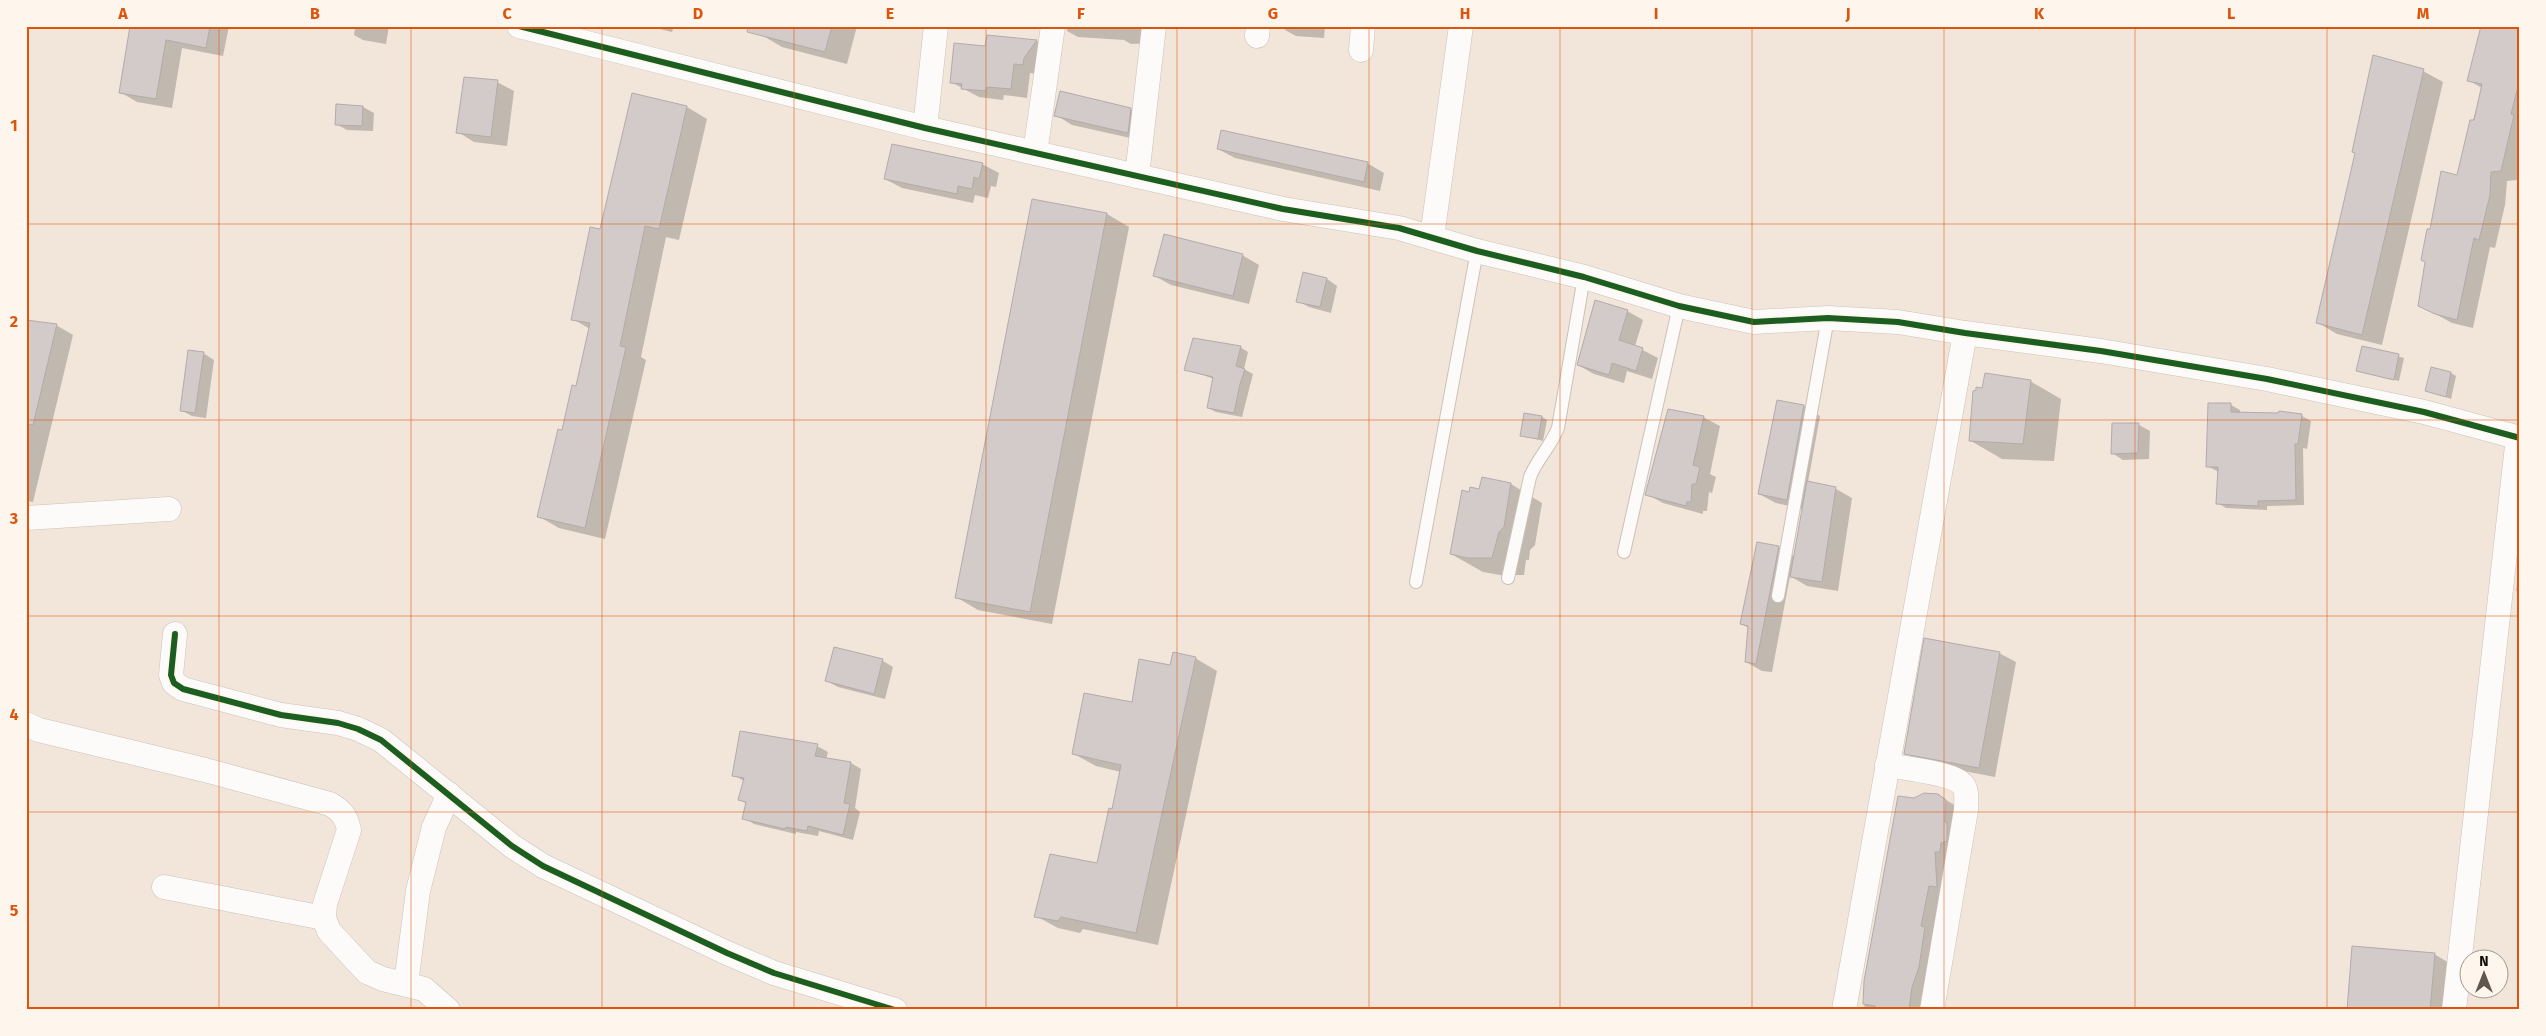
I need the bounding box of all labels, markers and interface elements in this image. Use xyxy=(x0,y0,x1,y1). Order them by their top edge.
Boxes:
text: A xyxy=(117,4,128,23)
text: B xyxy=(310,4,320,23)
text: C xyxy=(502,4,512,23)
text: D xyxy=(693,4,703,23)
text: E xyxy=(886,4,894,23)
text: F xyxy=(1077,4,1085,23)
text: G xyxy=(1268,4,1278,23)
text: H xyxy=(1460,4,1470,23)
text: I xyxy=(1654,4,1658,23)
text: J xyxy=(1844,4,1851,23)
text: K xyxy=(2034,4,2045,23)
text: L xyxy=(2227,4,2235,23)
text: M xyxy=(2417,4,2430,23)
text: 1 xyxy=(10,116,18,135)
text: 2 xyxy=(10,312,18,331)
text: 3 xyxy=(9,509,18,528)
text: 4 xyxy=(9,705,19,724)
text: 5 xyxy=(10,901,19,920)
north arrow xyxy=(2458,948,2508,998)
text: N xyxy=(2479,953,2489,970)

